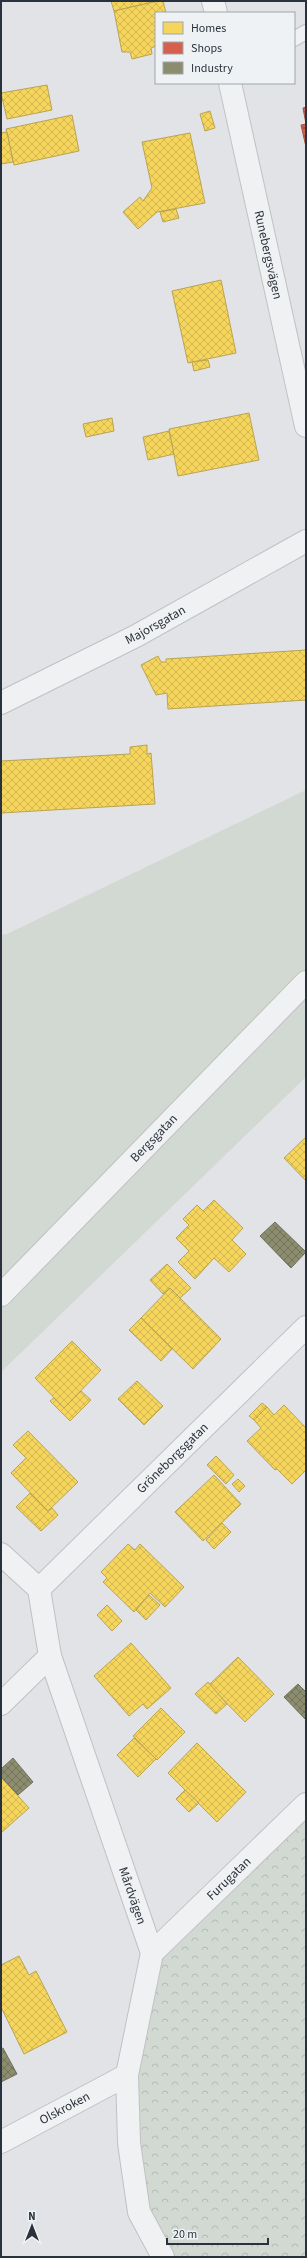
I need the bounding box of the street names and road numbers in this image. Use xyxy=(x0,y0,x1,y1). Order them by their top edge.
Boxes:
street label: Runebergsvägen xyxy=(250,209,287,301)
street label: Majorsgatan xyxy=(122,601,189,649)
street label: Bergsgatan xyxy=(126,1110,182,1166)
street label: Gröneborgsgatan xyxy=(133,1419,212,1497)
street label: Furugatan xyxy=(203,1853,255,1904)
street label: Mårdvägen xyxy=(114,1864,151,1927)
street label: Olskroken xyxy=(36,2087,93,2129)

